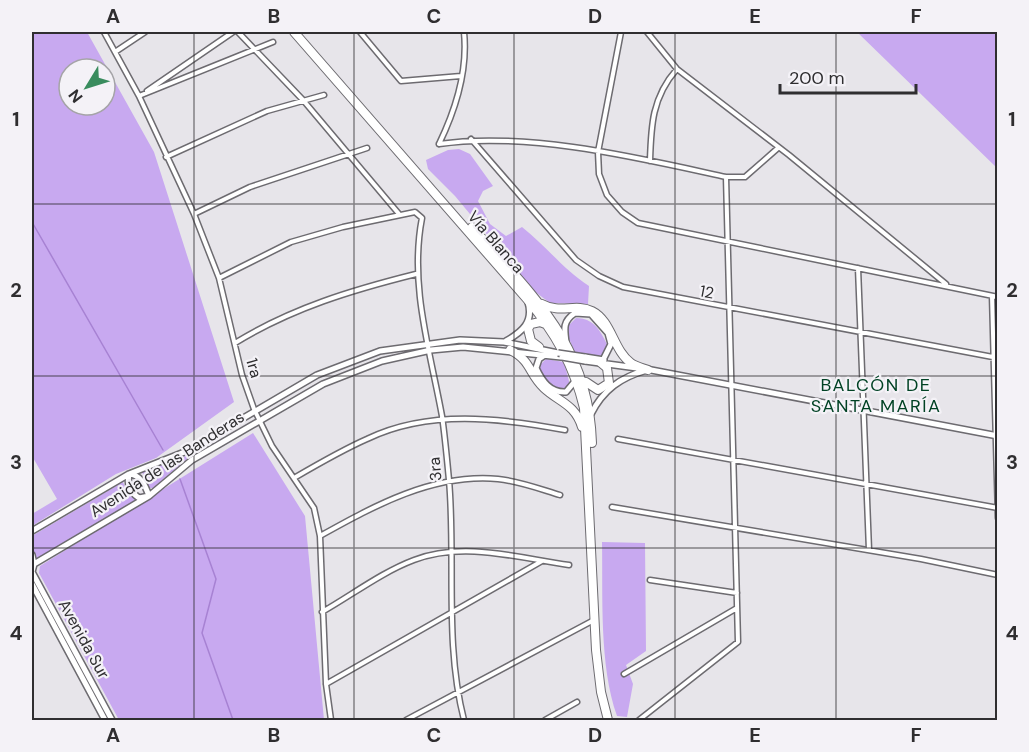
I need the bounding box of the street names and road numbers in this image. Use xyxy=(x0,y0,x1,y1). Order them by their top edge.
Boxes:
street label: Vía Blanca xyxy=(463,206,529,278)
street label: 12 xyxy=(698,280,716,304)
street label: 1ra xyxy=(241,356,267,380)
street label: Avenida de las Banderas xyxy=(86,406,248,522)
street label: 3ra xyxy=(423,456,447,482)
street label: Avenida Sur xyxy=(54,596,114,682)

